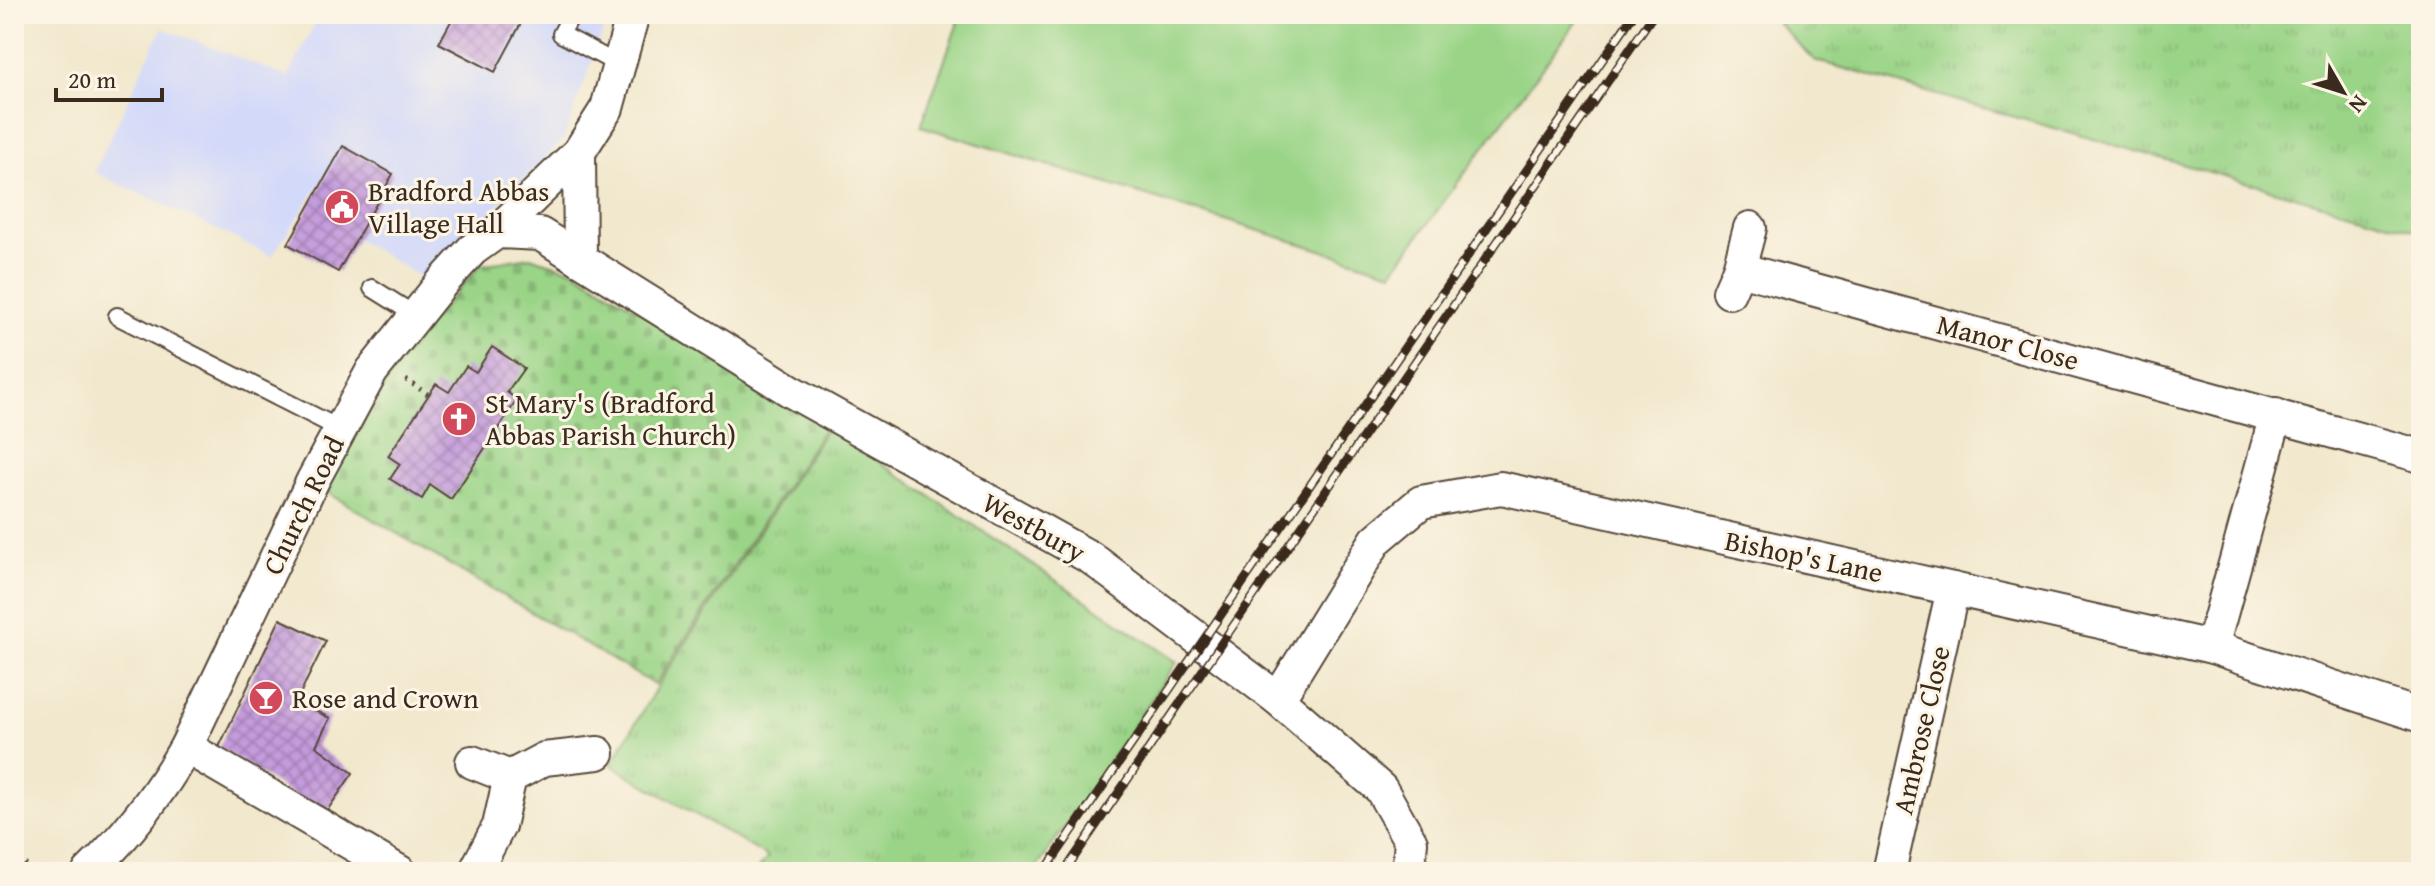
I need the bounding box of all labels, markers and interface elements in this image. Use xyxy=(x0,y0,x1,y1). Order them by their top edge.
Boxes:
scale bar xyxy=(56,52,162,102)
north arrow xyxy=(2303,52,2383,132)
text: 20 m xyxy=(68,62,116,97)
text: N xyxy=(2341,89,2376,121)
place label: Bradford Abbas Village Hall xyxy=(368,170,549,243)
public building icon: Bradford Abbas Village Hall xyxy=(323,188,361,226)
street label: Manor Close xyxy=(1933,303,2084,380)
place label: St Mary's (Bradford Abbas Parish Church) xyxy=(485,382,736,455)
church icon: St Mary's (Bradford Abbas Parish Church) xyxy=(440,400,478,438)
street label: Church Road xyxy=(251,428,354,581)
street label: Westbury xyxy=(975,481,1093,572)
street label: Bishop's Lane xyxy=(1721,519,1887,592)
street label: Ambrose Close xyxy=(1881,642,1960,818)
place label: Rose and Crown xyxy=(292,677,479,718)
bar icon: Rose and Crown xyxy=(247,679,285,717)

